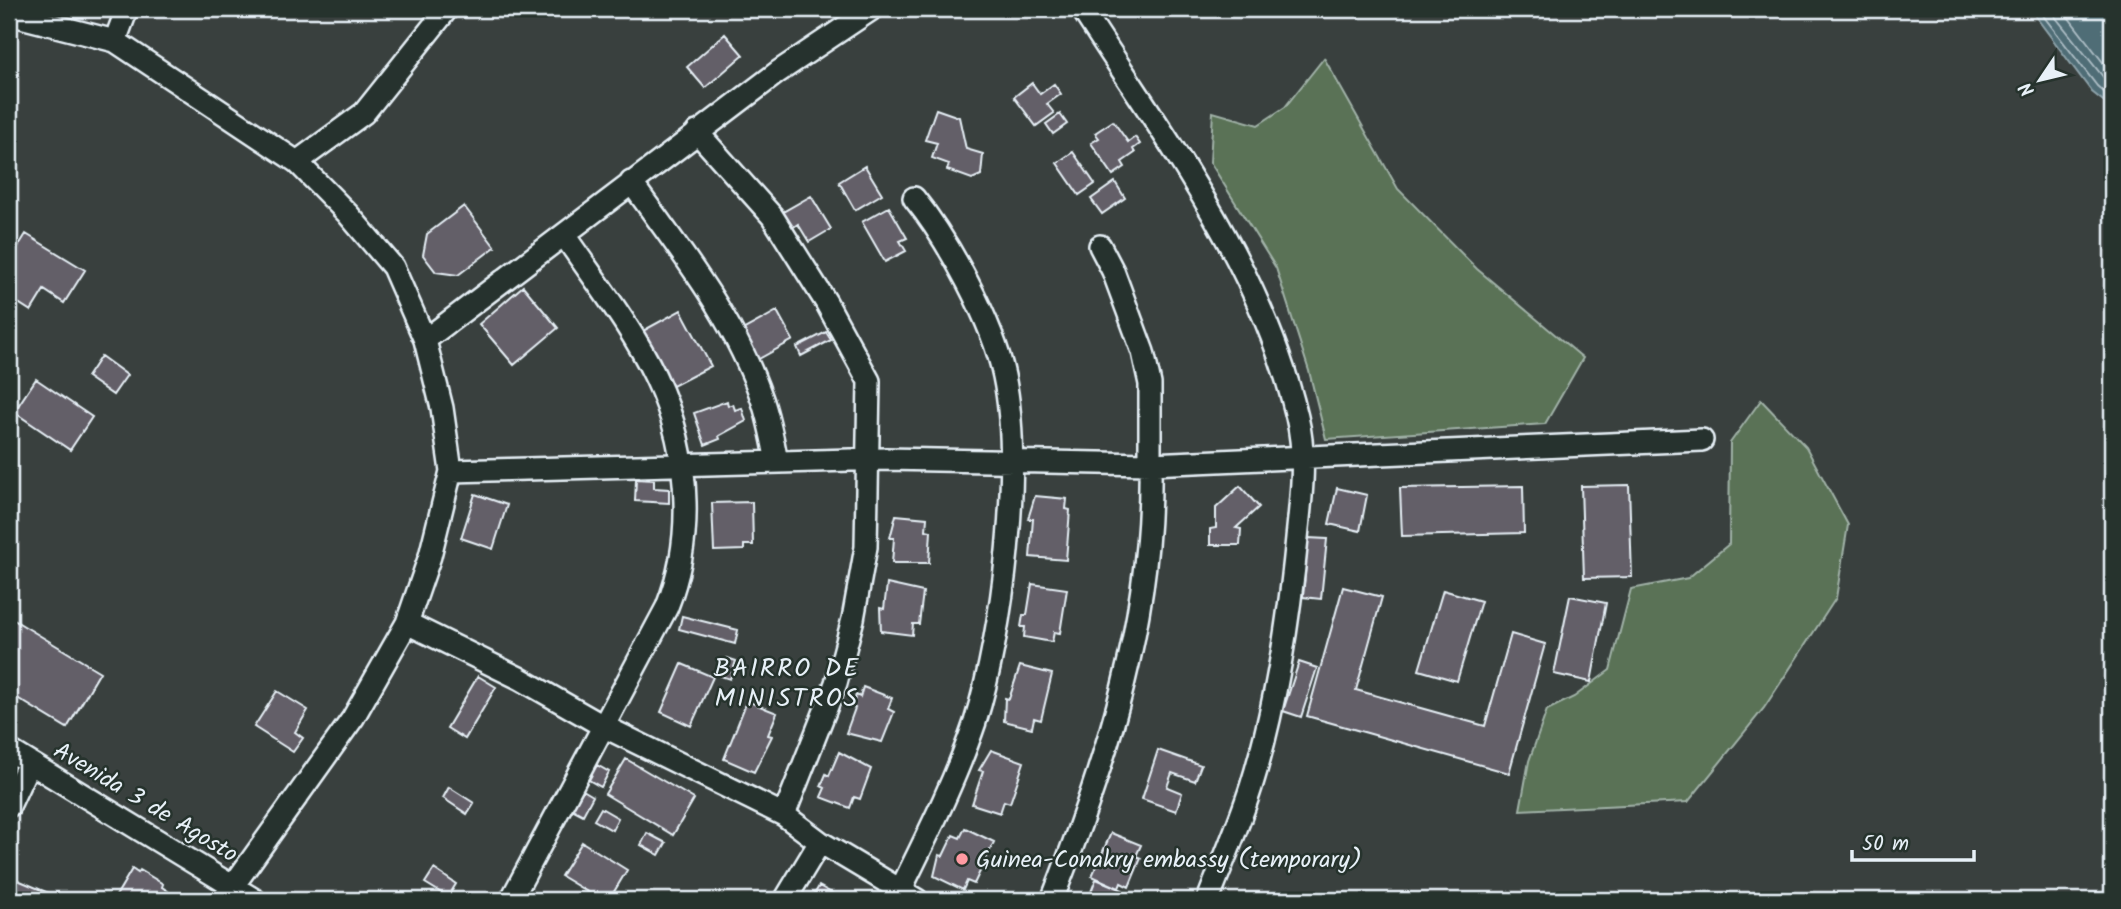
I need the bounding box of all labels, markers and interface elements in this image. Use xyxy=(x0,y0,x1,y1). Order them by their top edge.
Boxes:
north arrow xyxy=(2006,46,2076,116)
text: N xyxy=(2012,75,2043,102)
district label: BAIRRO DE MINISTROS xyxy=(713,648,861,720)
street label: Avenida 3 de Agosto xyxy=(45,733,245,874)
scale bar xyxy=(1852,818,1974,862)
text: 50 m xyxy=(1862,828,1909,861)
place label: Guinea-Conakry embassy (temporary) xyxy=(976,841,1362,880)
marker: Guinea-Conakry embassy (temporary) xyxy=(954,851,970,867)

